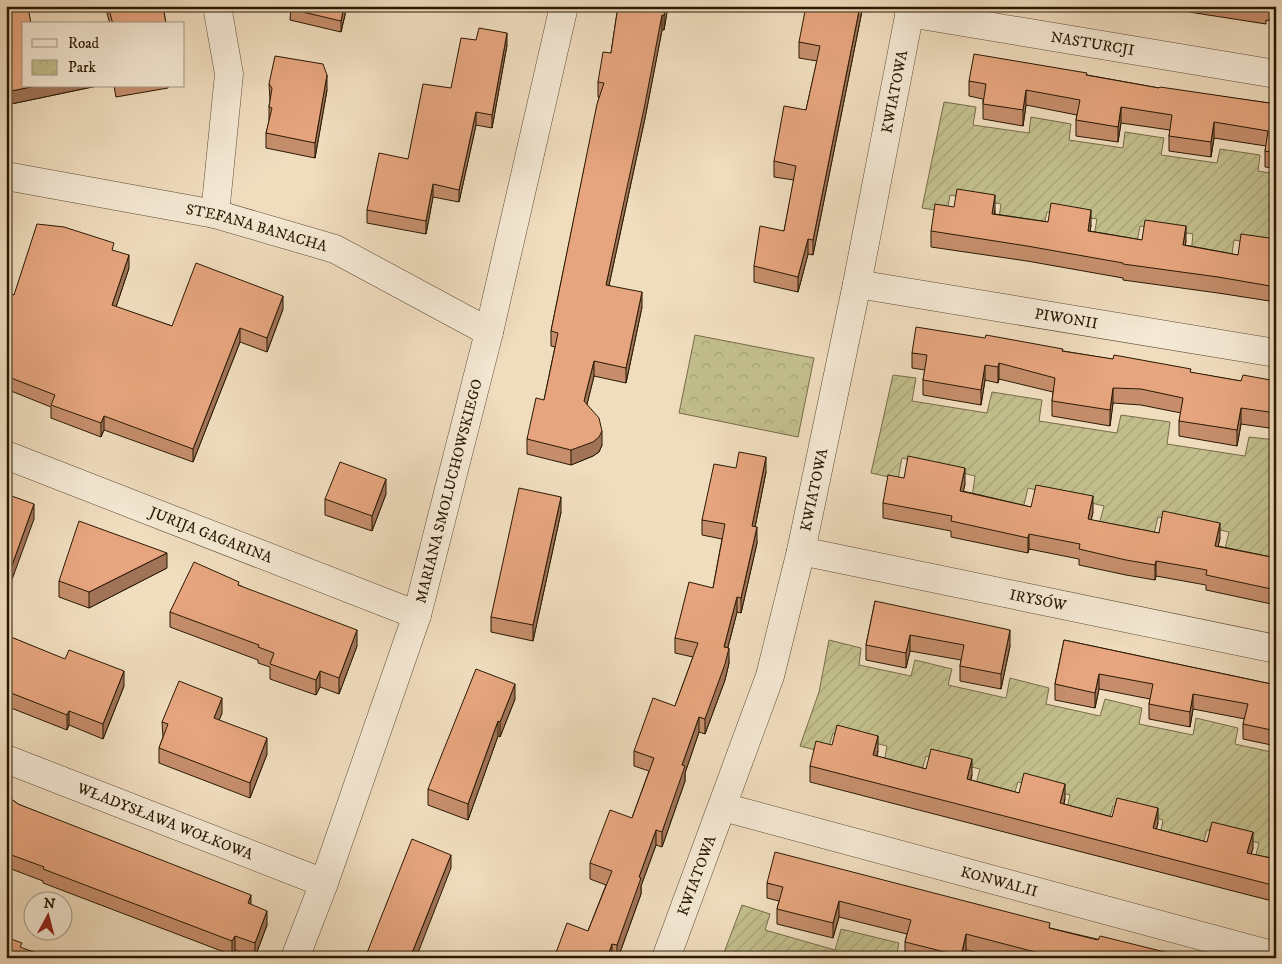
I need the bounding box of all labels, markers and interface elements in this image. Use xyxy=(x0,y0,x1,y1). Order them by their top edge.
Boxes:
legend xyxy=(22,22,185,88)
street label: NASTURCJI xyxy=(1049,28,1136,60)
text: Road xyxy=(68,34,100,53)
street label: KWIATOWA xyxy=(877,48,912,135)
text: Park xyxy=(68,58,97,77)
street label: STEFANA BANACHA xyxy=(184,200,330,256)
street label: PIWONII xyxy=(1033,304,1099,333)
street label: MARIANA SMOLUCHOWSKIEGO xyxy=(411,377,487,605)
street label: KWIATOWA xyxy=(796,446,832,533)
street label: JURIJA GAGARINA xyxy=(145,502,275,568)
street label: IRYSÓW xyxy=(1008,585,1068,616)
street label: WŁADYSŁAWA WOŁKOWA xyxy=(74,778,256,865)
street label: KWIATOWA xyxy=(673,832,721,918)
street label: KONWALII xyxy=(958,862,1040,901)
north arrow xyxy=(22,892,72,942)
text: N xyxy=(43,894,57,914)

